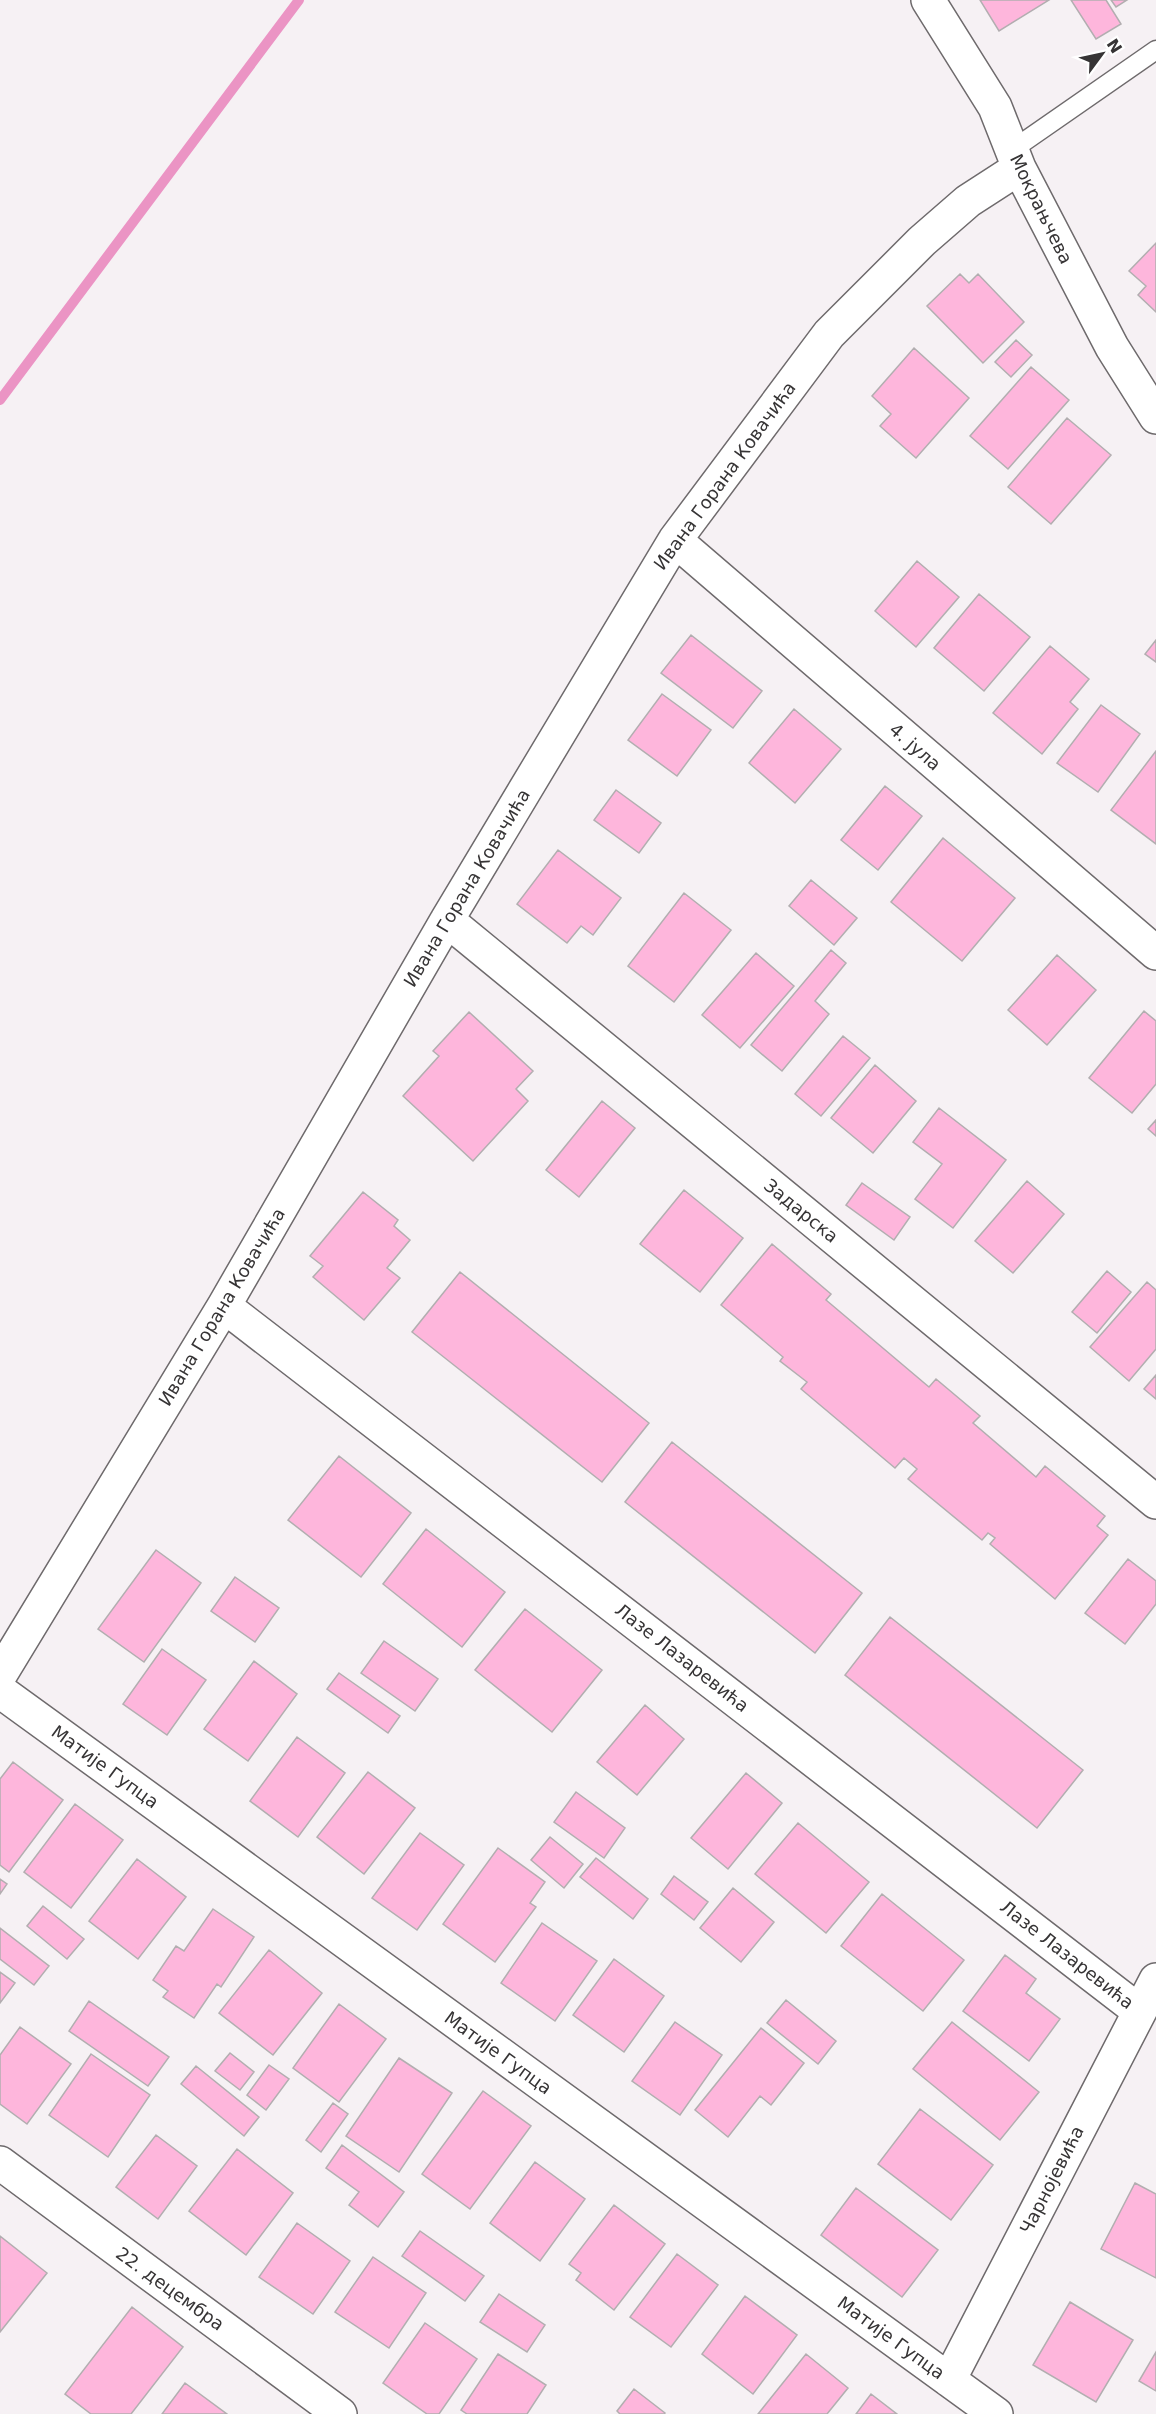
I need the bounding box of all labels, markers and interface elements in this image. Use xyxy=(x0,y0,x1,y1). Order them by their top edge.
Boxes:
north arrow xyxy=(1072,24,1132,84)
text: N xyxy=(1103,35,1126,57)
street label: Мокрањчева xyxy=(1006,151,1077,267)
street label: Ивана Горана Ковачића xyxy=(649,378,800,574)
street label: 4. јула xyxy=(885,719,945,775)
street label: Ивана Горана Ковачића xyxy=(399,785,534,990)
street label: Задарска xyxy=(760,1174,843,1247)
street label: Ивана Горана Ковачића xyxy=(154,1204,289,1409)
street label: Лазе Лазаревића xyxy=(611,1599,753,1716)
street label: Матије Гупца xyxy=(48,1721,163,1812)
street label: Лазе Лазаревића xyxy=(996,1896,1138,2013)
street label: Матије Гупца xyxy=(441,2007,556,2098)
street label: Чарнојевића xyxy=(1015,2122,1088,2237)
street label: 22. децембра xyxy=(112,2242,228,2335)
street label: Матије Гупца xyxy=(834,2292,949,2383)

